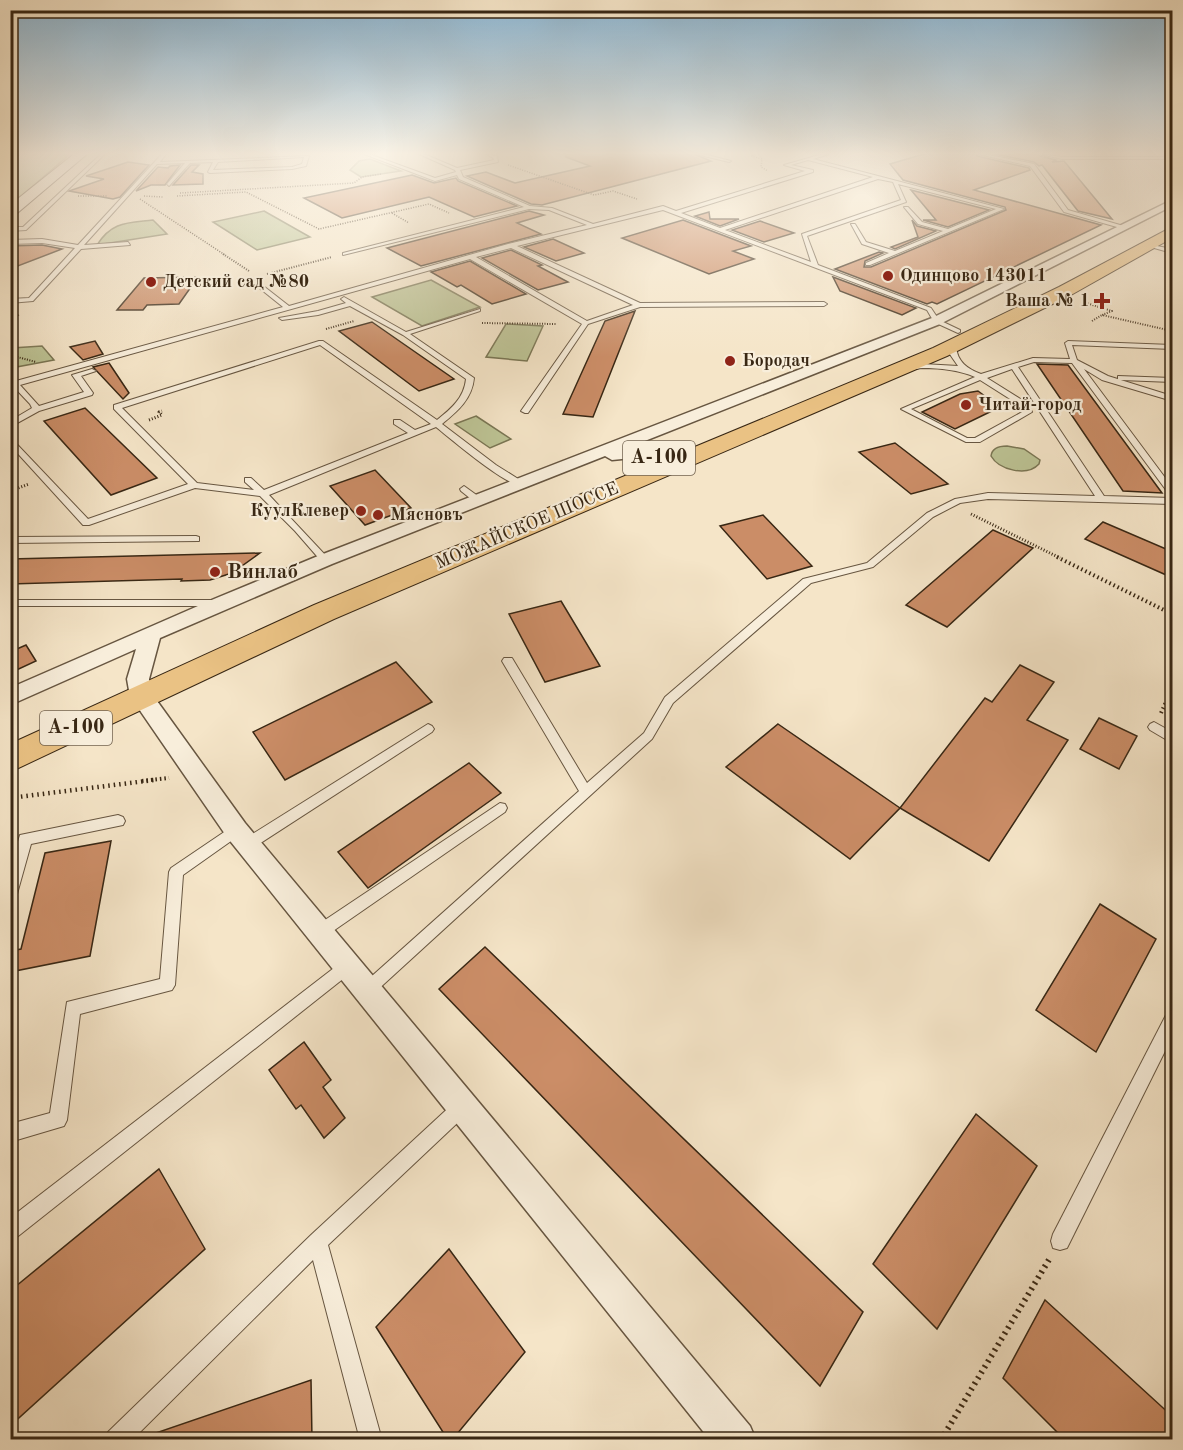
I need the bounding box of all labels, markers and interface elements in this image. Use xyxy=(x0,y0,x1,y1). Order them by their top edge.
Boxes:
place label: Одинцово 143011 xyxy=(900,267,1047,285)
marker: Одинцово 143011 xyxy=(881,269,895,283)
place label: Детский сад №80 xyxy=(163,273,309,291)
marker: Детский сад №80 xyxy=(144,275,158,289)
place label: Ваша № 1 xyxy=(1005,292,1090,310)
marker: Ваша № 1 xyxy=(1095,294,1109,308)
place label: Бородач xyxy=(742,352,810,370)
marker: Бородач xyxy=(723,354,737,368)
place label: Читай-город xyxy=(978,396,1082,414)
marker: Читай-город xyxy=(959,398,973,412)
road number: А-100 xyxy=(623,441,695,475)
street label: МОЖАЙСКОЕ ШОССЕ xyxy=(431,476,621,573)
place label: КуулКлевер xyxy=(250,502,349,520)
marker: КуулКлевер xyxy=(354,504,368,518)
place label: Мясновъ xyxy=(390,506,463,524)
marker: Мясновъ xyxy=(371,508,385,522)
place label: Винлаб xyxy=(227,562,298,583)
marker: Винлаб xyxy=(208,565,222,579)
road number: А-100 xyxy=(40,711,112,745)

